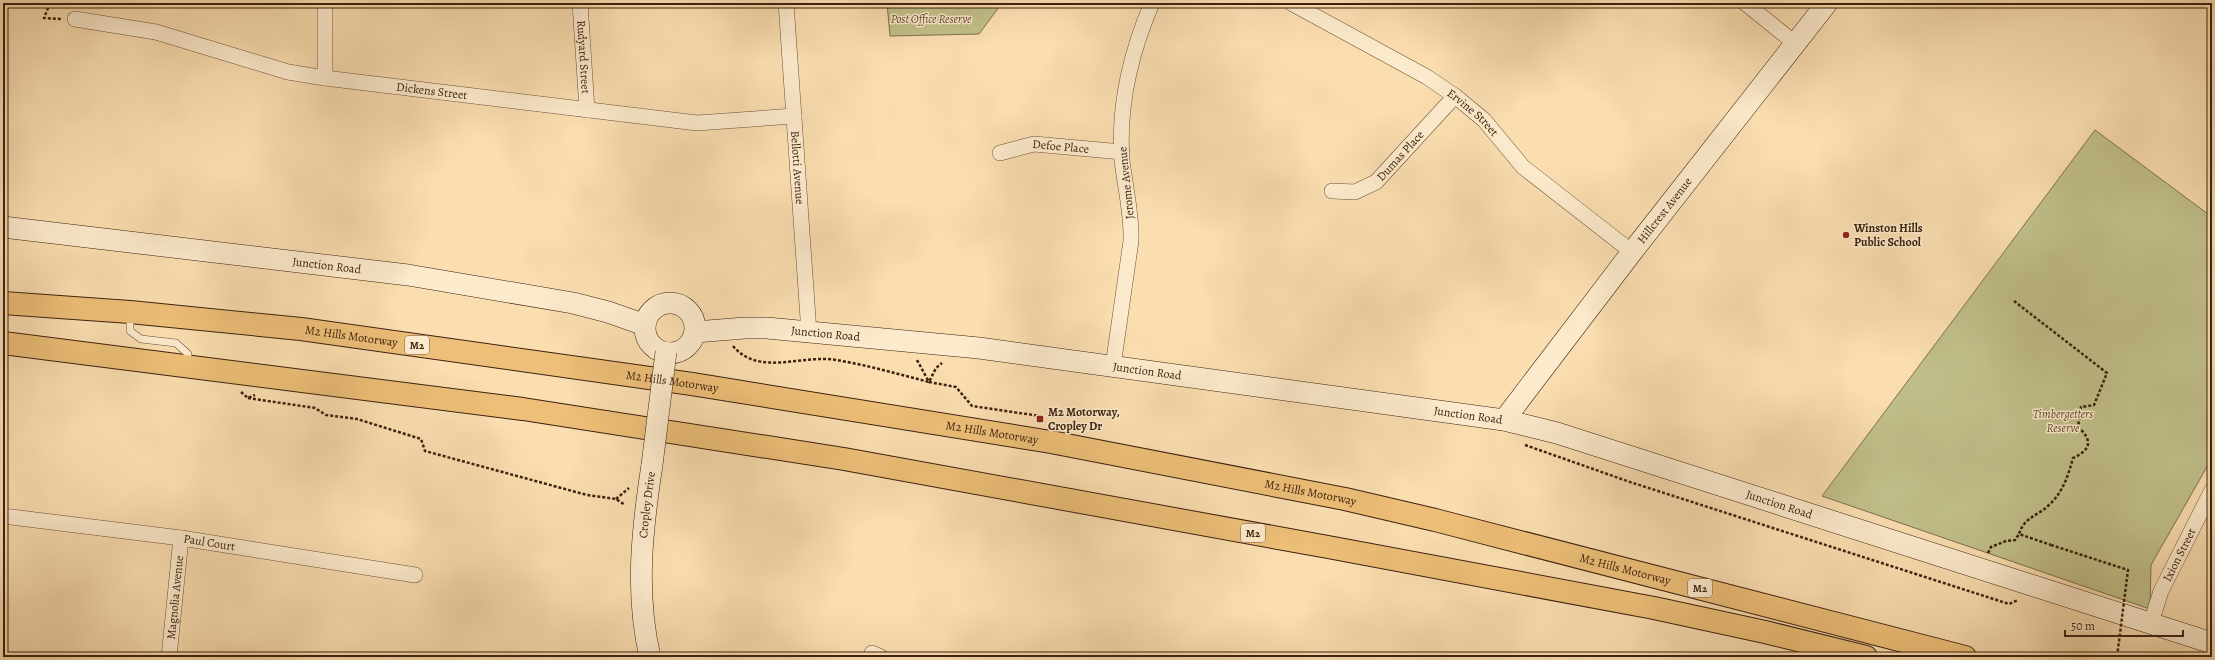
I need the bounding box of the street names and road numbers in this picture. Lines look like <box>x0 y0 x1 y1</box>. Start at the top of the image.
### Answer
street label: Rudyard Street <box>573 20 594 94</box>
street label: Dickens Street <box>395 79 468 103</box>
street label: Ervine Street <box>1444 85 1502 140</box>
street label: Dumas Place <box>1373 127 1427 184</box>
street label: Bellotti Avenue <box>787 130 808 205</box>
street label: Defoe Place <box>1032 136 1090 157</box>
street label: Jerome Avenue <box>1114 146 1138 220</box>
street label: Hillcrest Avenue <box>1634 174 1696 247</box>
street label: Junction Road <box>291 253 363 277</box>
street label: M2 Hills Motorway <box>304 322 399 351</box>
street label: Junction Road <box>790 322 861 345</box>
road number: M2 <box>405 336 429 354</box>
street label: Junction Road <box>1112 358 1183 384</box>
street label: M2 Hills Motorway <box>625 367 720 396</box>
street label: Junction Road <box>1433 402 1504 428</box>
street label: M2 Hills Motorway <box>945 417 1040 448</box>
street label: Cropley Drive <box>635 470 659 539</box>
street label: M2 Hills Motorway <box>1263 476 1359 510</box>
street label: Junction Road <box>1744 486 1815 523</box>
road number: M2 <box>1241 524 1265 542</box>
street label: Ixion Street <box>2159 525 2199 584</box>
street label: Paul Court <box>182 531 236 554</box>
street label: M2 Hills Motorway <box>1578 550 1673 589</box>
street label: Magnolia Avenue <box>163 555 187 640</box>
road number: M2 <box>1688 579 1712 597</box>

